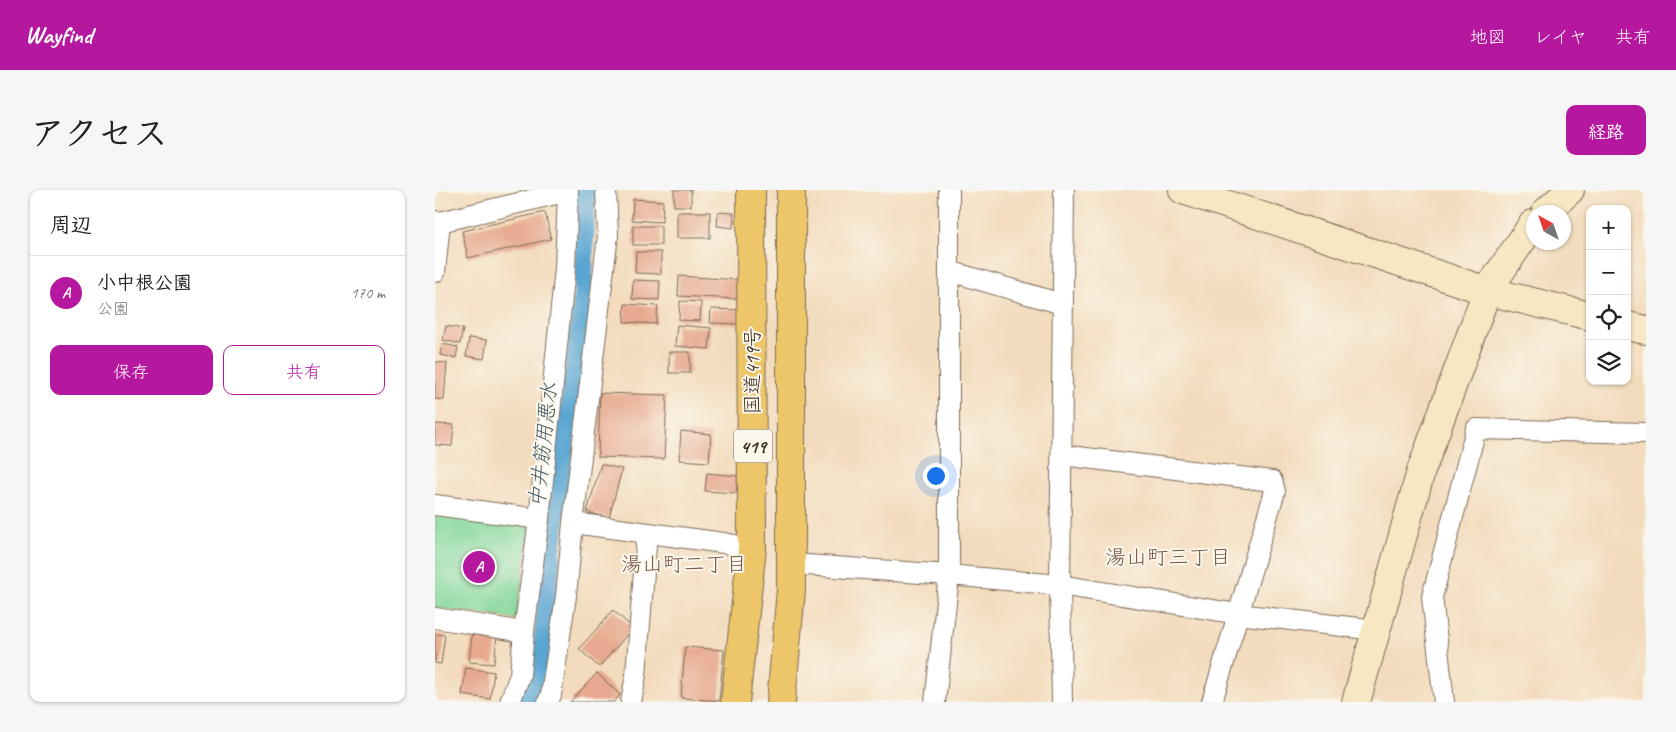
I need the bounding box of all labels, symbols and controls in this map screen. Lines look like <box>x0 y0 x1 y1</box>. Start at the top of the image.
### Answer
text: Wayfind <box>25 20 92 50</box>
text: 地図 <box>1470 26 1506 48</box>
text: レイヤ <box>1534 26 1587 48</box>
text: 共有 <box>1615 26 1651 48</box>
button: 経路 <box>1566 105 1646 155</box>
text: アクセス <box>30 111 168 156</box>
north arrow <box>1526 205 1571 250</box>
map controls <box>1586 205 1631 385</box>
button: + <box>1586 205 1631 250</box>
text: 周辺 <box>50 212 92 238</box>
button: − <box>1586 250 1631 295</box>
text: 小中根公園 <box>97 271 192 295</box>
text: A <box>62 283 70 303</box>
text: 170 m <box>351 283 385 303</box>
button: locate <box>1586 295 1631 340</box>
text: 公園 <box>97 299 129 319</box>
street label: 国道419号 <box>740 328 765 415</box>
button: layers <box>1586 340 1631 385</box>
button: 保存 <box>50 345 213 395</box>
button: 共有 <box>223 345 385 395</box>
water label: 中井筋用悪水 <box>523 381 563 509</box>
road number: 419 <box>734 430 772 462</box>
your location <box>923 463 949 489</box>
district label: 湯山町三丁目 <box>1105 544 1231 570</box>
pin: A <box>463 548 495 586</box>
district label: 湯山町二丁目 <box>621 551 747 577</box>

